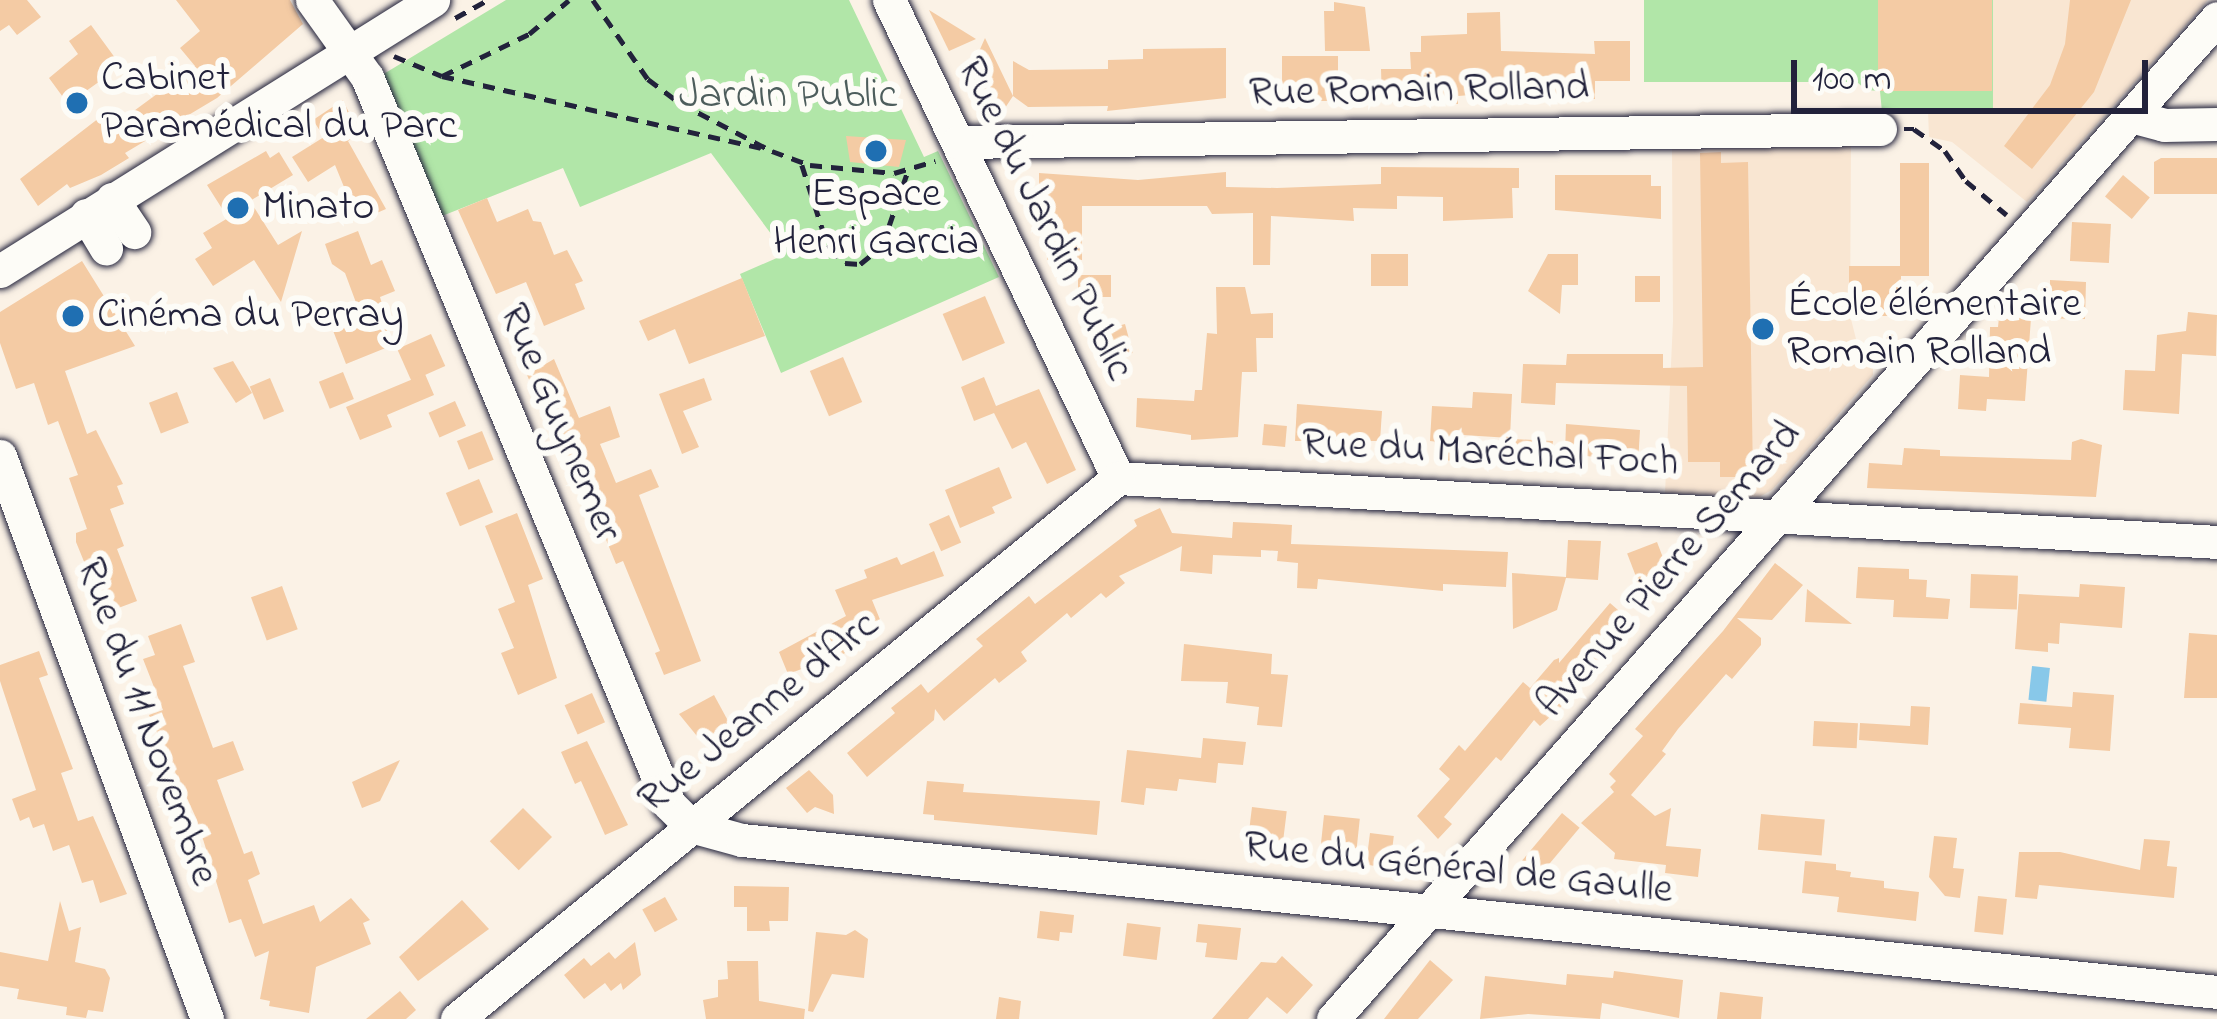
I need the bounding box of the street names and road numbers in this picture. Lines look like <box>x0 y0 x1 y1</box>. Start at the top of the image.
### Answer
street label: Rue du Jardin Public <box>944 49 1144 389</box>
street label: Rue Romain Rolland <box>1248 63 1590 119</box>
street label: Rue Guynemer <box>486 296 632 550</box>
street label: Avenue Pierre Semard <box>1527 411 1813 729</box>
street label: Rue du Maréchal Foch <box>1300 419 1680 489</box>
street label: Rue du 11 Novembre <box>63 551 229 893</box>
street label: Rue Jeanne d'Arc <box>629 601 889 825</box>
street label: Rue du Général de Gaulle <box>1241 821 1675 917</box>

